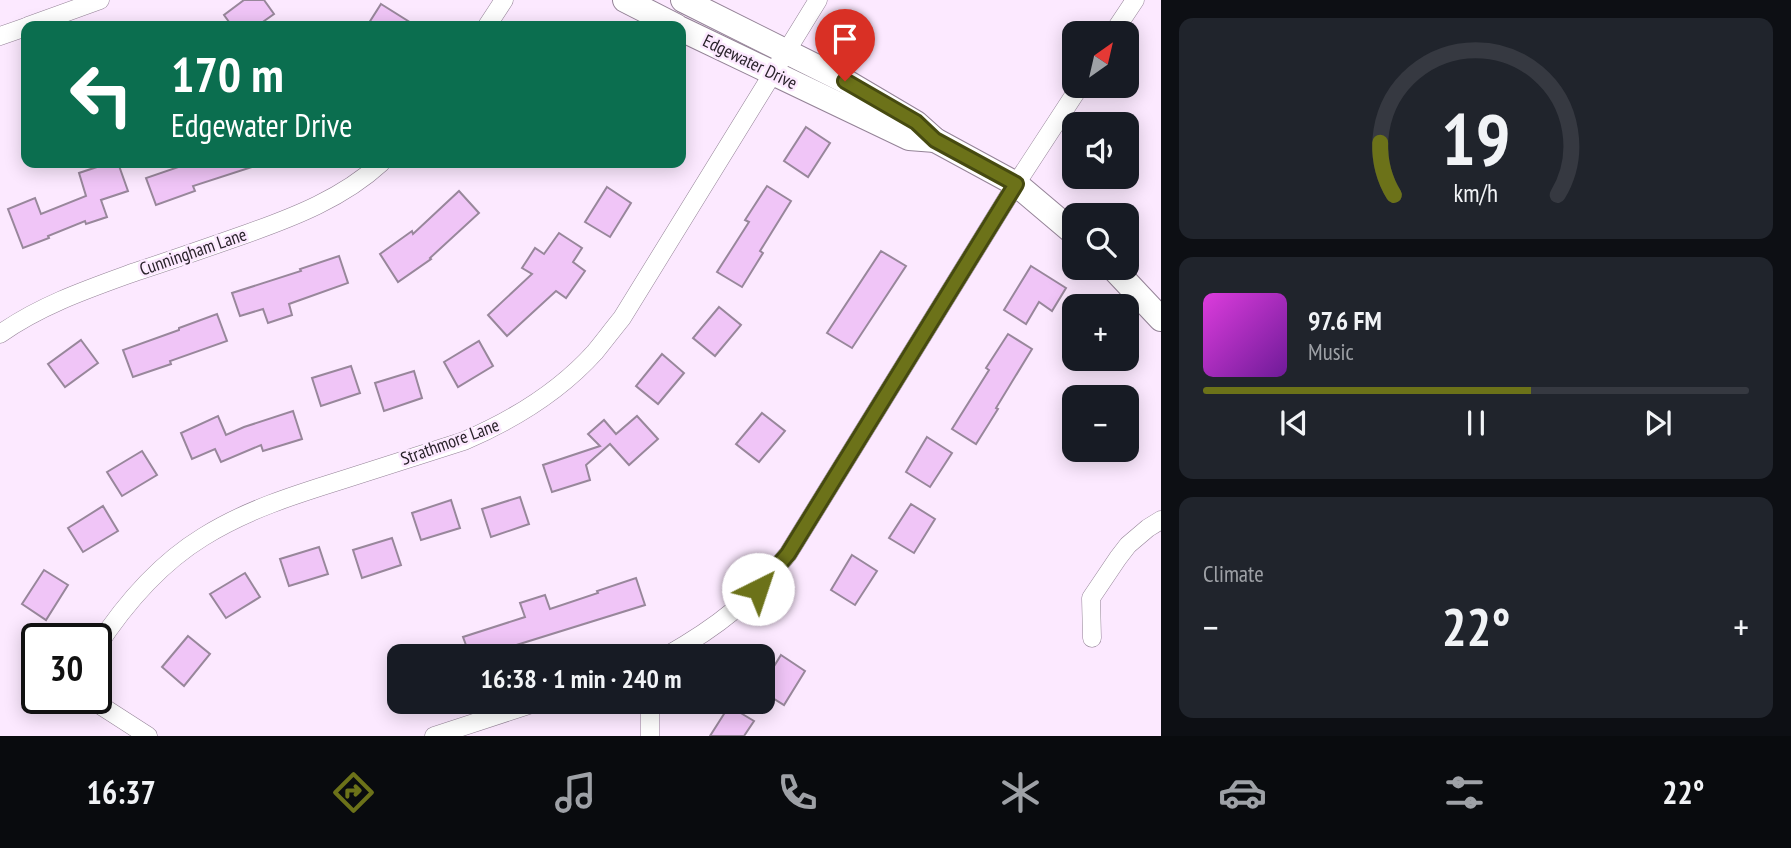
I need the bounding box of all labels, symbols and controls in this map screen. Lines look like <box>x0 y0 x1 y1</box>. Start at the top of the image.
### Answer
pin <box>815 9 875 81</box>
icon: arrive <box>826 20 864 58</box>
north arrow <box>1062 21 1139 98</box>
map controls <box>1062 21 1139 462</box>
street label: Edgewater Drive <box>699 29 801 94</box>
text: 170 m <box>171 42 284 106</box>
icon: left <box>56 49 147 140</box>
text: 19 <box>1441 91 1511 185</box>
text: Edgewater Drive <box>171 104 353 146</box>
button: sound <box>1062 112 1139 189</box>
text: km/h <box>1454 176 1498 208</box>
button: search <box>1062 203 1139 280</box>
street label: Cunningham Lane <box>136 222 249 281</box>
button: + <box>1062 294 1139 371</box>
text: 97.6 FM <box>1308 304 1382 337</box>
text: Music <box>1308 337 1354 366</box>
button: − <box>1062 385 1139 462</box>
icon: previous <box>1275 404 1313 442</box>
icon: pause <box>1457 404 1495 442</box>
icon: next <box>1639 404 1677 442</box>
street label: Strathmore Lane <box>397 413 502 470</box>
position arrow <box>721 552 795 626</box>
text: Climate <box>1203 559 1264 588</box>
text: 22° <box>1442 593 1510 660</box>
text: − <box>1203 602 1219 651</box>
text: + <box>1733 602 1749 651</box>
speed limit sign: 30 <box>21 623 112 714</box>
text: 16:38 · 1 min · 240 m <box>481 662 681 695</box>
icon: directions <box>329 768 378 817</box>
icon: music <box>551 768 600 817</box>
icon: phone <box>773 768 822 817</box>
icon: climate <box>996 768 1045 817</box>
icon: car <box>1218 768 1267 817</box>
icon: filters <box>1440 768 1489 817</box>
text: 16:37 <box>87 771 156 813</box>
text: 22° <box>1662 771 1704 813</box>

